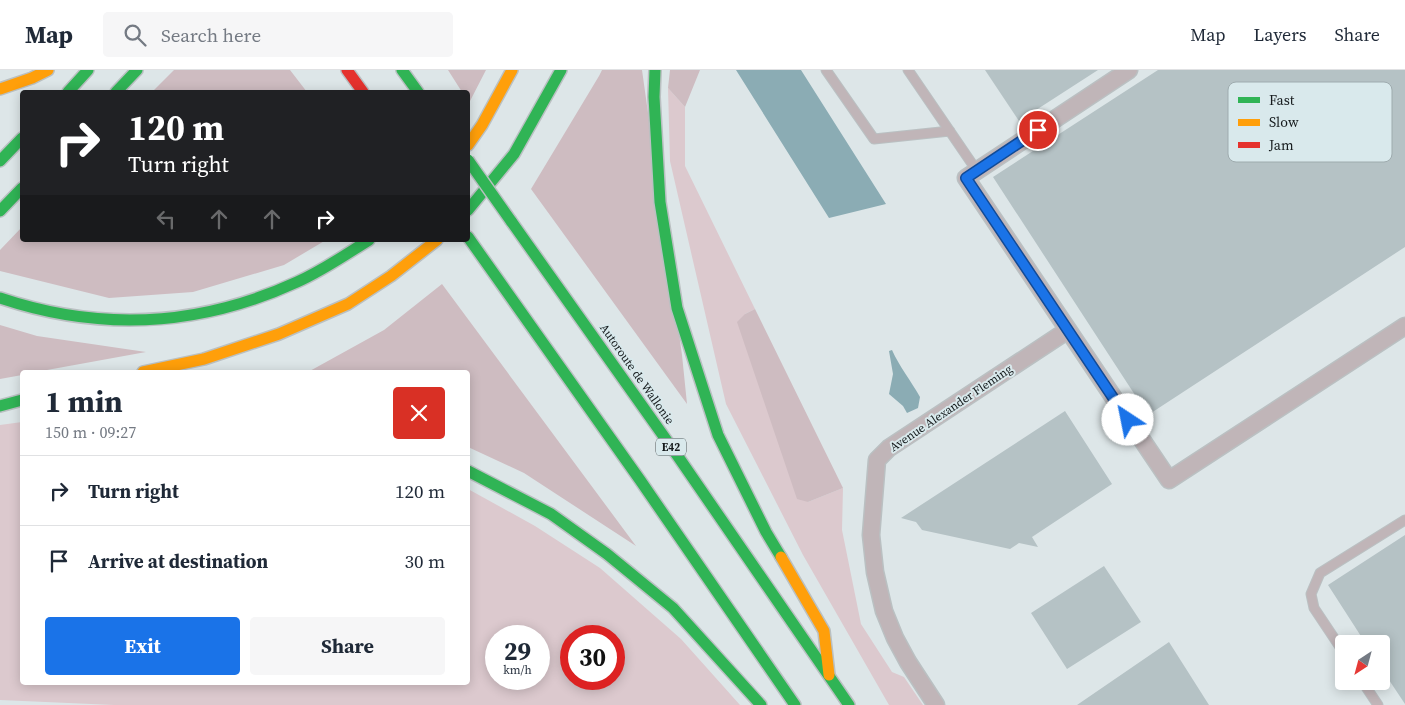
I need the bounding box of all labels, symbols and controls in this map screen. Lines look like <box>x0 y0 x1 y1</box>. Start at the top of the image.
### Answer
search box <box>103 12 453 57</box>
text: Map <box>25 18 73 51</box>
icon: search <box>121 21 149 49</box>
text: Search here <box>161 22 261 48</box>
text: Map <box>1190 22 1225 47</box>
text: Layers <box>1253 22 1306 47</box>
text: Share <box>1334 22 1380 47</box>
legend <box>1228 82 1392 162</box>
text: Fast <box>1269 90 1295 110</box>
text: 120 m <box>128 104 224 152</box>
pin <box>1017 109 1059 151</box>
icon: right <box>45 110 110 175</box>
text: Slow <box>1269 112 1299 132</box>
icon: arrive <box>1024 116 1052 144</box>
text: Jam <box>1268 135 1294 155</box>
text: Turn right <box>128 149 229 179</box>
icon: left <box>152 205 180 233</box>
icon: ahead <box>205 205 233 233</box>
icon: ahead <box>258 205 286 233</box>
icon: right <box>311 205 339 233</box>
street label: Autoroute de Wallonie <box>596 321 678 427</box>
street label: Avenue Alexander Fleming <box>887 361 1015 455</box>
text: 1 min <box>45 381 123 422</box>
button: close <box>393 387 445 439</box>
position arrow <box>1101 393 1153 445</box>
text: 150 m · 09:27 <box>45 421 136 443</box>
road number: E42 <box>656 438 686 456</box>
icon: right <box>45 477 73 505</box>
text: Turn right <box>88 478 179 504</box>
text: 120 m <box>395 478 445 504</box>
icon: arrive <box>45 547 73 575</box>
text: Arrive at destination <box>88 548 268 574</box>
text: 30 m <box>404 548 445 574</box>
button: Exit <box>45 617 240 675</box>
button: Share <box>250 617 445 675</box>
speed limit sign: 30 <box>560 625 625 690</box>
text: 29 <box>504 634 531 668</box>
north arrow <box>1335 635 1390 690</box>
map controls <box>1335 635 1390 690</box>
text: km/h <box>503 662 532 678</box>

